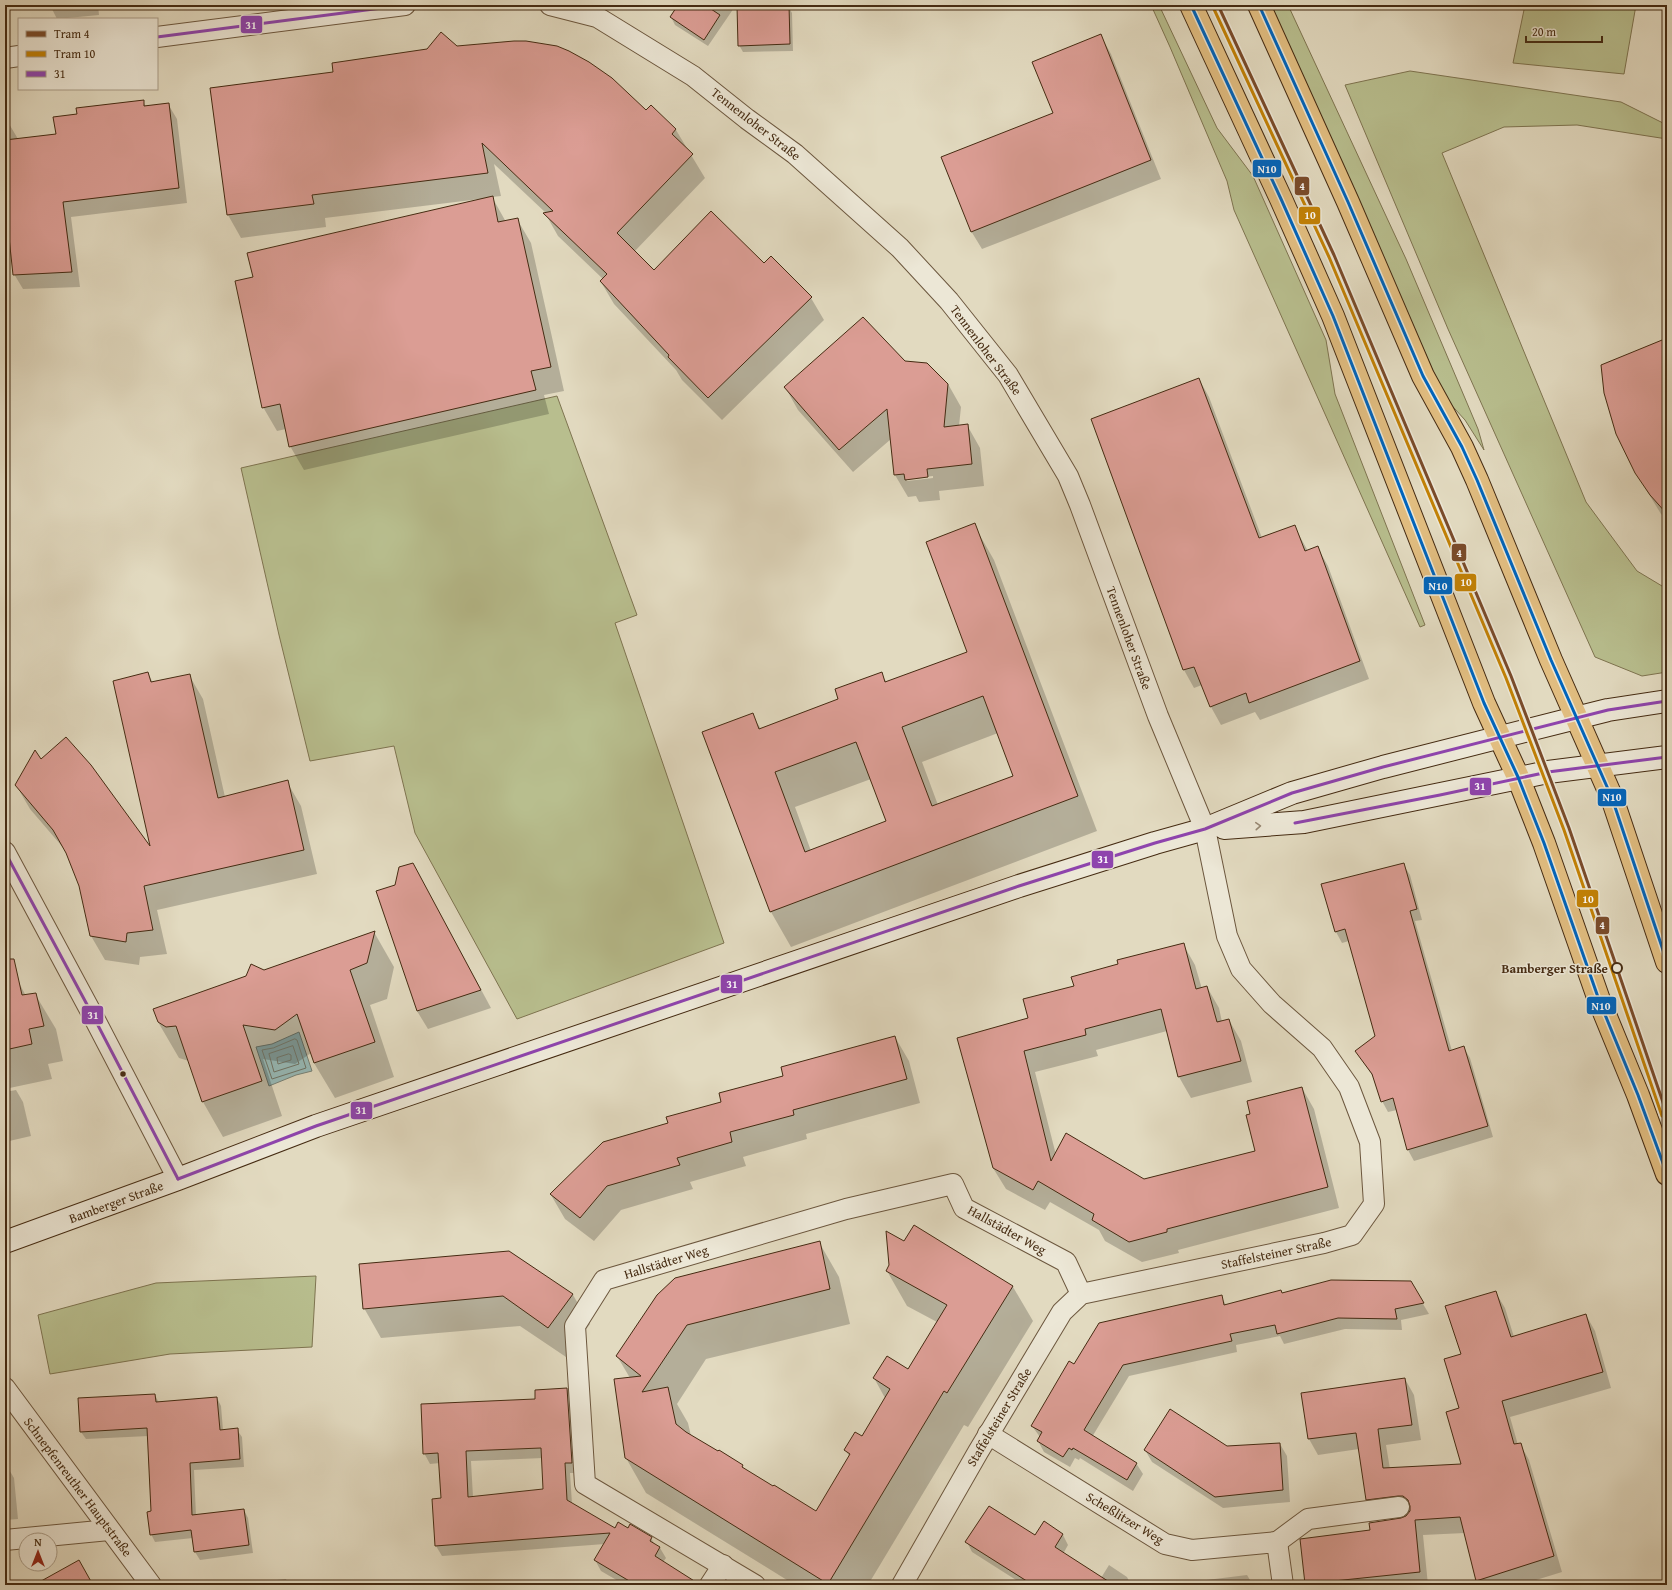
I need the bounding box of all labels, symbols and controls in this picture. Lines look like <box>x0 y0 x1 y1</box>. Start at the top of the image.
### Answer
line badge: 31 <box>240 15 263 34</box>
text: 31 <box>245 17 257 33</box>
legend <box>18 18 158 90</box>
scale bar <box>1526 18 1602 44</box>
text: 20 m <box>1532 23 1556 40</box>
text: Tram 4 <box>54 25 90 42</box>
text: Tram 10 <box>54 45 95 62</box>
text: 31 <box>54 65 66 82</box>
street label: Tennenloher Straße <box>707 83 805 165</box>
line badge: N10 <box>1252 159 1282 178</box>
text: N10 <box>1258 161 1277 177</box>
line badge: 4 <box>1294 176 1310 196</box>
text: 4 <box>1299 178 1305 194</box>
line badge: 10 <box>1298 206 1321 225</box>
text: 10 <box>1304 207 1316 223</box>
street label: Tennenloher Straße <box>946 301 1026 399</box>
line badge: 4 <box>1451 543 1467 562</box>
text: 4 <box>1456 545 1462 561</box>
line badge: 10 <box>1454 573 1477 592</box>
text: 10 <box>1460 574 1472 590</box>
line badge: N10 <box>1423 576 1453 595</box>
text: N10 <box>1429 578 1448 594</box>
street label: Tennenloher Straße <box>1101 584 1157 692</box>
line badge: 31 <box>1469 777 1492 796</box>
text: 31 <box>1474 778 1486 794</box>
line badge: N10 <box>1597 788 1627 807</box>
text: N10 <box>1603 789 1622 805</box>
one-way arrow <box>1255 821 1261 830</box>
line badge: 31 <box>1091 850 1114 869</box>
text: 31 <box>1097 851 1109 867</box>
line badge: 10 <box>1576 889 1599 908</box>
text: 10 <box>1582 891 1594 907</box>
line badge: 4 <box>1595 916 1610 935</box>
text: 4 <box>1599 917 1605 933</box>
place label: Bamberger Straße <box>1502 959 1608 978</box>
marker: Bamberger Straße <box>1611 962 1623 974</box>
line badge: 31 <box>720 974 743 994</box>
text: 31 <box>726 976 738 992</box>
line badge: N10 <box>1586 996 1617 1015</box>
text: N10 <box>1592 998 1611 1014</box>
line badge: 31 <box>81 1005 104 1025</box>
text: 31 <box>87 1007 99 1023</box>
unlabelled marker <box>118 1069 128 1079</box>
line badge: 31 <box>350 1101 373 1120</box>
text: 31 <box>355 1102 367 1118</box>
street label: Bamberger Straße <box>66 1176 166 1228</box>
street label: Hallstädter Weg <box>964 1201 1050 1260</box>
street label: Staffelsteiner Straße <box>1219 1232 1333 1274</box>
street label: Hallstädter Weg <box>622 1240 711 1284</box>
street label: Staffelsteiner Straße <box>962 1364 1036 1470</box>
street label: Schnepfenreuther Hauptstraße <box>19 1413 137 1561</box>
street label: Scheßlitzer Weg <box>1082 1487 1168 1549</box>
north arrow <box>18 1532 58 1572</box>
text: N <box>34 1534 42 1550</box>

